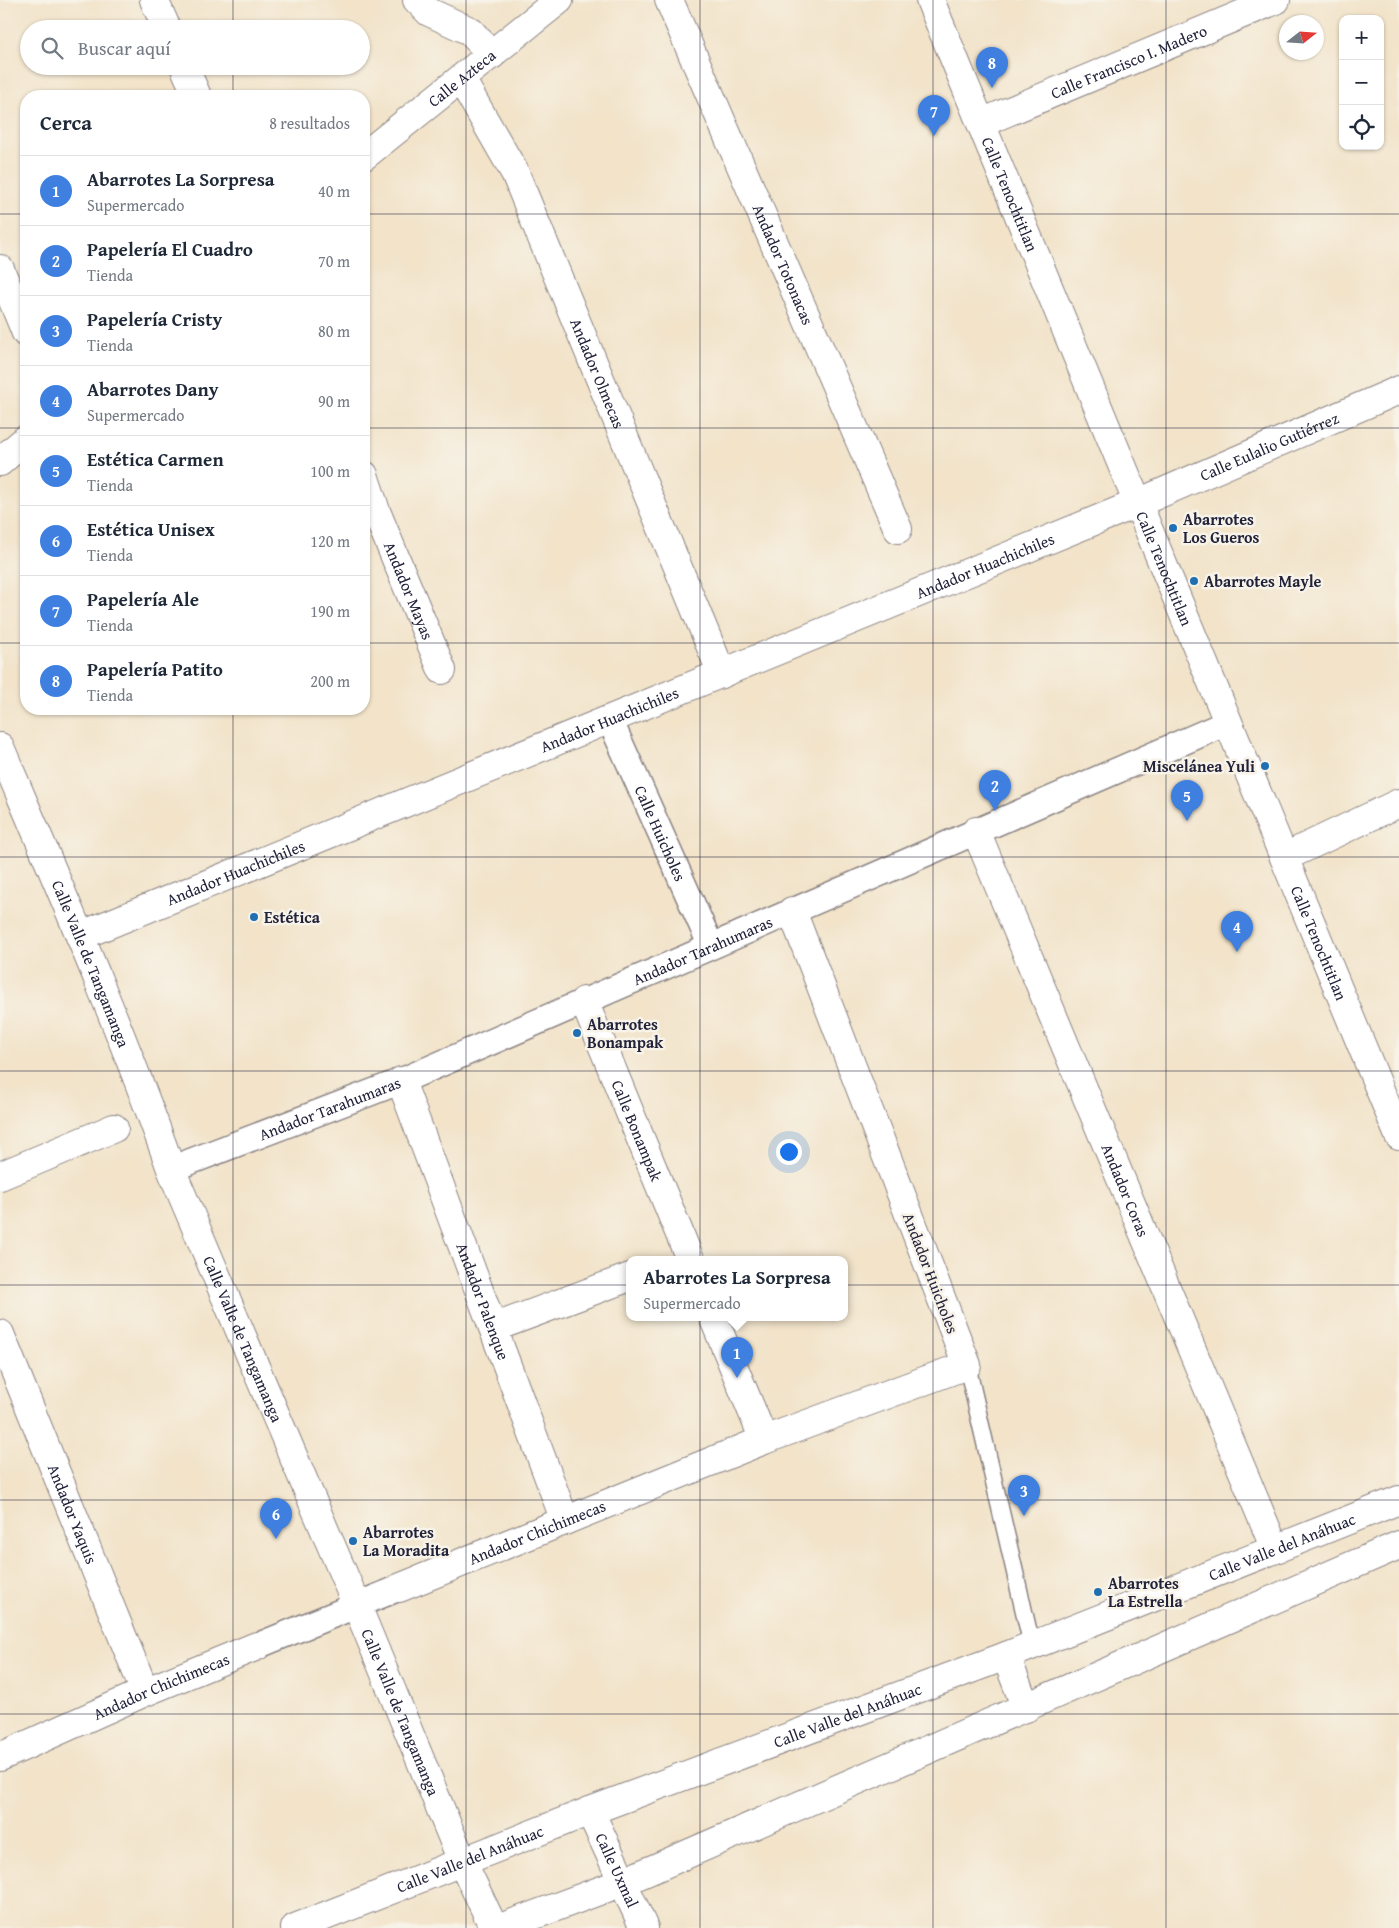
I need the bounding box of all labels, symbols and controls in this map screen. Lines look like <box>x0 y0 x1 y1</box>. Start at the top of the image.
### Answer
north arrow <box>1279 15 1324 60</box>
map controls <box>1339 15 1384 150</box>
button: + <box>1339 15 1384 60</box>
street label: Calle Francisco I. Madero <box>1047 18 1211 105</box>
search box <box>20 20 370 75</box>
icon: search <box>38 34 66 62</box>
text: Buscar aquí <box>78 34 171 62</box>
street label: Calle Azteca <box>423 43 501 113</box>
pin: 8 <box>976 47 1008 88</box>
button: − <box>1339 60 1384 105</box>
pin: 7 <box>918 95 950 136</box>
button: locate <box>1339 105 1384 150</box>
text: Cerca <box>40 107 92 138</box>
text: 8 resultados <box>269 111 350 135</box>
street label: Calle Tenochtitlan <box>976 133 1045 255</box>
text: Abarrotes La Sorpresa <box>87 165 275 193</box>
text: 1 <box>52 179 60 203</box>
text: 40 m <box>318 179 350 203</box>
text: Supermercado <box>87 193 185 217</box>
street label: Andador Totonacas <box>747 200 820 329</box>
text: Papelería El Cuadro <box>87 235 253 263</box>
text: 2 <box>52 249 60 273</box>
text: 70 m <box>318 249 350 273</box>
text: Tienda <box>87 263 133 287</box>
text: Papelería Cristy <box>87 305 222 333</box>
street label: Andador Olmecas <box>564 314 631 432</box>
text: 3 <box>52 319 60 343</box>
text: 80 m <box>318 319 350 343</box>
text: Tienda <box>87 333 133 357</box>
text: Abarrotes Dany <box>87 375 219 403</box>
text: 4 <box>52 389 60 413</box>
text: 90 m <box>318 389 350 413</box>
text: Supermercado <box>87 403 185 427</box>
street label: Calle Eulalio Gutiérrez <box>1196 406 1342 487</box>
text: Estética Carmen <box>87 445 224 473</box>
text: 5 <box>52 459 60 483</box>
text: 100 m <box>310 459 350 483</box>
text: Tienda <box>87 473 133 497</box>
street label: Calle Tenochtitlan <box>1130 507 1199 629</box>
place label: Abarrotes Los Gueros <box>1183 507 1260 549</box>
text: Estética Unisex <box>87 515 215 543</box>
marker: Abarrotes Los Gueros <box>1167 522 1179 534</box>
street label: Andador Huachichiles <box>912 527 1058 605</box>
text: 6 <box>52 529 60 553</box>
text: 120 m <box>310 529 350 553</box>
street label: Andador Mayas <box>378 538 440 643</box>
text: Tienda <box>87 543 133 567</box>
place label: Abarrotes Mayle <box>1204 569 1322 593</box>
marker: Abarrotes Mayle <box>1188 575 1200 587</box>
text: Papelería Ale <box>87 585 199 613</box>
text: 7 <box>52 599 60 623</box>
text: 190 m <box>310 599 350 623</box>
text: Tienda <box>87 613 133 637</box>
text: Papelería Patito <box>87 655 223 683</box>
text: 8 <box>52 669 60 693</box>
text: 200 m <box>310 669 350 693</box>
street label: Andador Huachichiles <box>537 680 682 758</box>
text: Tienda <box>87 683 133 707</box>
place label: Miscelánea Yuli <box>1143 754 1255 778</box>
marker: Miscelánea Yuli <box>1259 760 1271 772</box>
pin: 2 <box>979 770 1011 811</box>
pin: 5 <box>1171 780 1203 821</box>
street label: Calle Huicholes <box>629 782 692 885</box>
street label: Andador Huachichiles <box>163 833 308 911</box>
street label: Calle Valle de Tangamanga <box>46 876 136 1051</box>
street label: Calle Tenochtitlan <box>1285 882 1354 1004</box>
place label: Estética <box>264 905 321 929</box>
street label: Andador Tarahumaras <box>629 909 776 991</box>
marker: Estética <box>248 911 260 923</box>
pin: 4 <box>1221 911 1253 952</box>
place label: Abarrotes Bonampak <box>587 1012 664 1054</box>
marker: Abarrotes Bonampak <box>571 1027 583 1039</box>
street label: Andador Tarahumaras <box>255 1070 404 1146</box>
street label: Calle Bonampak <box>606 1076 669 1186</box>
your location <box>776 1139 802 1165</box>
street label: Andador Coras <box>1095 1140 1156 1240</box>
street label: Andador Huicholes <box>897 1209 965 1337</box>
street label: Andador Palenque <box>450 1239 516 1363</box>
street label: Calle Valle de Tangamanga <box>197 1252 289 1426</box>
popup <box>626 1256 848 1321</box>
text: Abarrotes La Sorpresa <box>643 1263 831 1291</box>
text: Supermercado <box>643 1291 741 1315</box>
pin: 1 <box>721 1337 753 1378</box>
street label: Andador Yaquis <box>42 1460 104 1567</box>
pin: 3 <box>1008 1475 1040 1516</box>
street label: Andador Chichimecas <box>465 1494 609 1571</box>
pin: 6 <box>260 1498 292 1539</box>
street label: Calle Valle del Anáhuac <box>1205 1507 1359 1586</box>
place label: Abarrotes La Moradita <box>363 1520 450 1562</box>
marker: Abarrotes La Moradita <box>347 1535 359 1547</box>
place label: Abarrotes La Estrella <box>1108 1571 1183 1613</box>
marker: Abarrotes La Estrella <box>1092 1586 1104 1598</box>
street label: Calle Valle de Tangamanga <box>356 1625 446 1800</box>
street label: Andador Chichimecas <box>89 1647 233 1726</box>
street label: Calle Valle del Anáhuac <box>770 1677 925 1754</box>
street label: Calle Valle del Anáhuac <box>393 1819 547 1899</box>
street label: Calle Uxmal <box>590 1829 645 1912</box>

